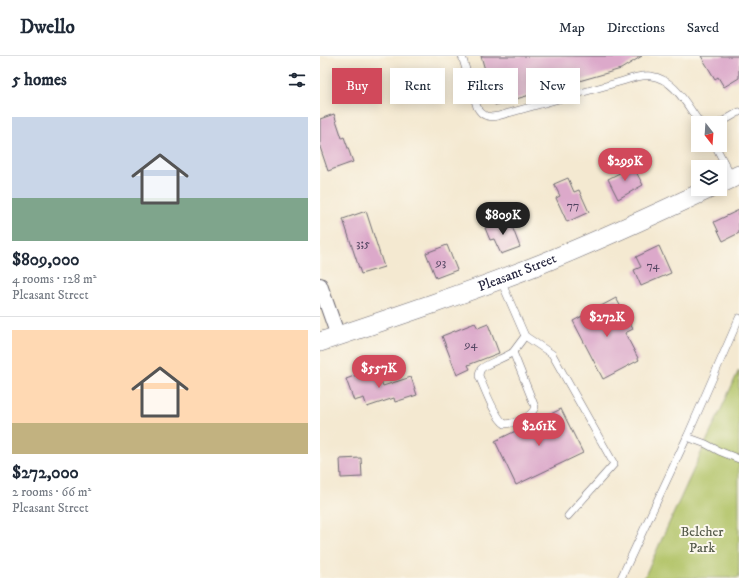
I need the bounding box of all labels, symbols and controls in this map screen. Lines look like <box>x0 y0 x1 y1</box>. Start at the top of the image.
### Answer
text: Dwello <box>20 16 75 39</box>
text: Map <box>559 19 585 37</box>
text: Directions <box>607 19 665 37</box>
text: Saved <box>687 19 719 37</box>
chip: Buy <box>332 68 382 104</box>
chip: Rent <box>390 68 445 104</box>
chip: Filters <box>453 68 518 104</box>
chip: New <box>526 68 580 104</box>
text: 5 homes <box>12 69 67 91</box>
icon: filters <box>286 69 308 91</box>
north arrow <box>691 116 727 152</box>
map controls <box>691 116 727 196</box>
icon: home <box>124 143 196 215</box>
pin: $299K <box>597 148 653 182</box>
text: $299K <box>607 153 643 169</box>
button: layers <box>691 160 727 196</box>
house number: 77 <box>567 198 579 213</box>
pin: $809K <box>475 202 531 236</box>
text: $809K <box>485 207 521 223</box>
house number: 3;5 <box>356 236 370 251</box>
text: $809,000 <box>12 249 79 271</box>
street label: Pleasant Street <box>476 249 560 296</box>
house number: 93 <box>435 255 446 270</box>
house number: 74 <box>646 258 661 273</box>
text: 4 rooms · 128 m² <box>12 271 97 287</box>
text: Pleasant Street <box>12 287 89 303</box>
pin: $272K <box>579 304 635 338</box>
text: $272K <box>589 309 625 325</box>
house number: 94 <box>464 337 479 352</box>
pin: $557K <box>351 355 407 389</box>
icon: home <box>124 356 196 428</box>
text: $557K <box>361 360 397 376</box>
pin: $261K <box>511 413 567 447</box>
text: $261K <box>522 418 556 434</box>
text: $272,000 <box>12 462 79 484</box>
text: 2 rooms · 66 m² <box>12 484 91 500</box>
text: Pleasant Street <box>12 500 89 516</box>
park label: Belcher Park <box>680 523 724 557</box>

